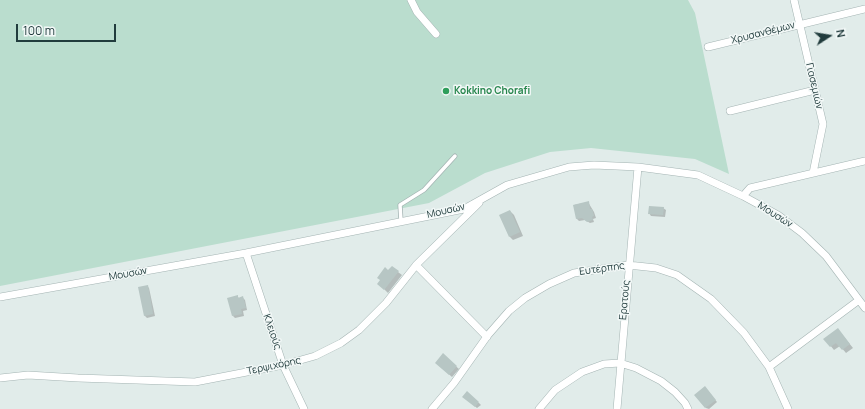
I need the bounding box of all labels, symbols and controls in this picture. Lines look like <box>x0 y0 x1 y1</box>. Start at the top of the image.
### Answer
scale bar <box>18 16 118 42</box>
north arrow <box>809 16 849 56</box>
street label: Χρυσανθέμων <box>730 19 796 47</box>
text: 100 m <box>23 22 55 39</box>
text: N <box>833 28 849 39</box>
street label: Γιασεμιών <box>803 62 825 110</box>
place label: Kokkino Chorafi <box>454 85 530 97</box>
marker: Kokkino Chorafi <box>441 86 451 96</box>
street label: Μουσών <box>755 200 795 230</box>
street label: Μουσών <box>426 201 466 221</box>
street label: Ευτέρπης <box>579 260 625 278</box>
street label: Μουσών <box>108 265 148 283</box>
street label: Ερατούς <box>617 280 633 320</box>
street label: Κλειούς <box>260 313 284 351</box>
street label: Τερψιχόρης <box>246 354 302 378</box>

